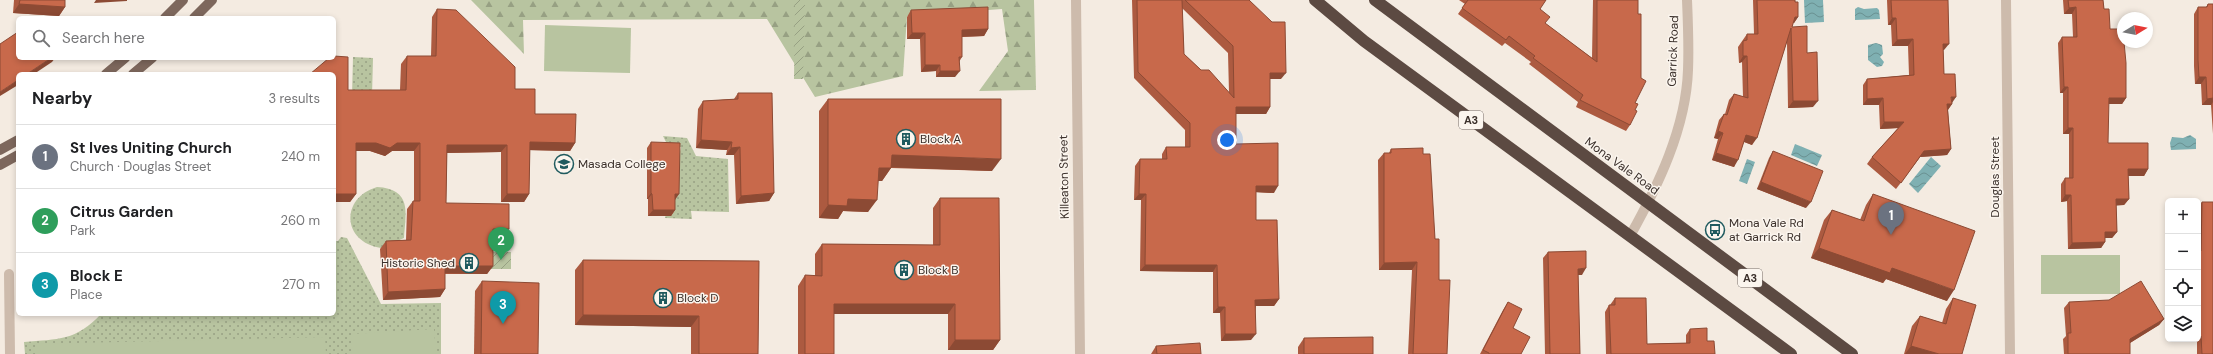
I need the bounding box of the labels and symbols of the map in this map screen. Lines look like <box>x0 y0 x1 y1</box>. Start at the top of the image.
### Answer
north arrow <box>2117 12 2153 48</box>
street label: Garrick Road <box>1664 15 1682 87</box>
road number: A3 <box>1459 111 1483 129</box>
building icon: Block A <box>895 128 917 150</box>
your location <box>1217 130 1237 150</box>
place label: Block A <box>920 131 961 147</box>
street label: Mona Vale Road <box>1582 134 1662 198</box>
street label: Killeaton Street <box>1055 135 1073 219</box>
street label: Douglas Street <box>1987 136 2003 218</box>
school or university icon: Masada College <box>553 153 575 175</box>
place label: Masada College <box>578 156 666 172</box>
pin: 1 <box>1878 202 1904 235</box>
place label: Mona Vale Rd at Garrick Rd <box>1729 215 1804 245</box>
bus stop icon: Mona Vale Rd at Garrick Rd <box>1704 219 1726 241</box>
pin: 2 <box>488 227 514 260</box>
building icon: Historic Shed <box>458 252 480 274</box>
place label: Historic Shed <box>381 255 455 271</box>
building icon: Block B <box>893 259 915 281</box>
place label: Block B <box>918 262 958 278</box>
road number: A3 <box>1738 269 1762 287</box>
building icon: Block D <box>652 287 674 309</box>
place label: Block D <box>677 290 718 306</box>
pin: 3 <box>490 291 516 324</box>

